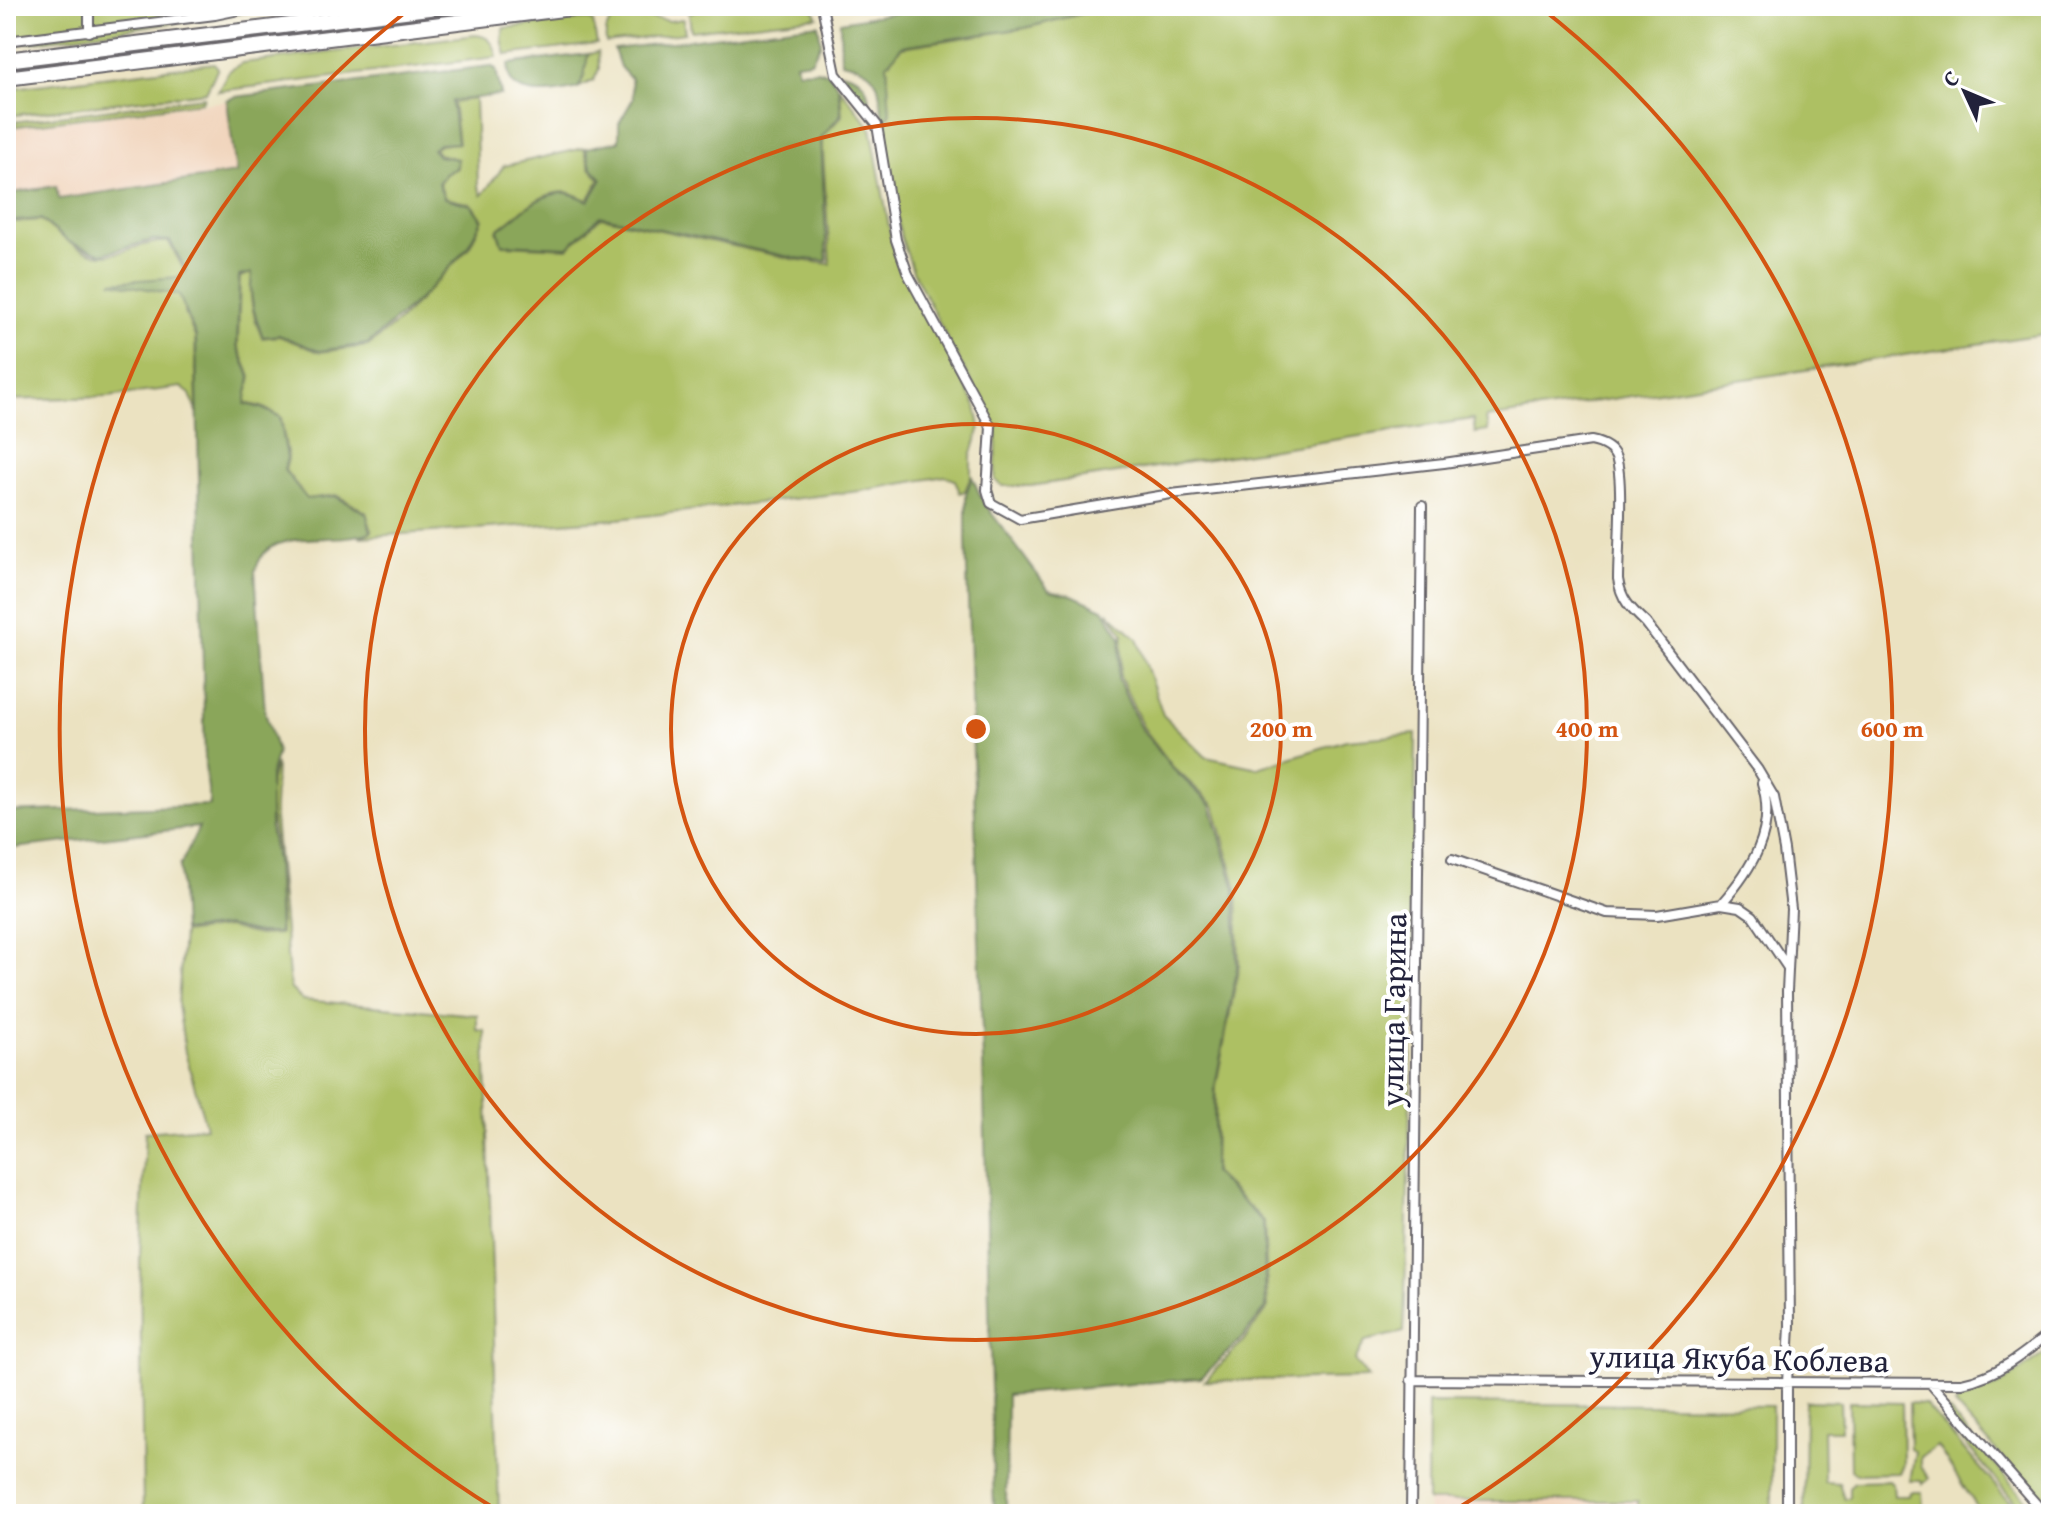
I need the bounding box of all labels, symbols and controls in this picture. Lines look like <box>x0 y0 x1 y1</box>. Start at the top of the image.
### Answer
north arrow <box>1925 52 2005 132</box>
text: С <box>1935 63 1966 94</box>
text: 200 m <box>1249 711 1313 746</box>
text: 400 m <box>1555 711 1619 746</box>
text: 600 m <box>1860 711 1924 746</box>
centre of rings <box>962 715 990 743</box>
street label: улица Гарина <box>1368 912 1418 1109</box>
street label: улица Якуба Коблева <box>1588 1332 1890 1384</box>

